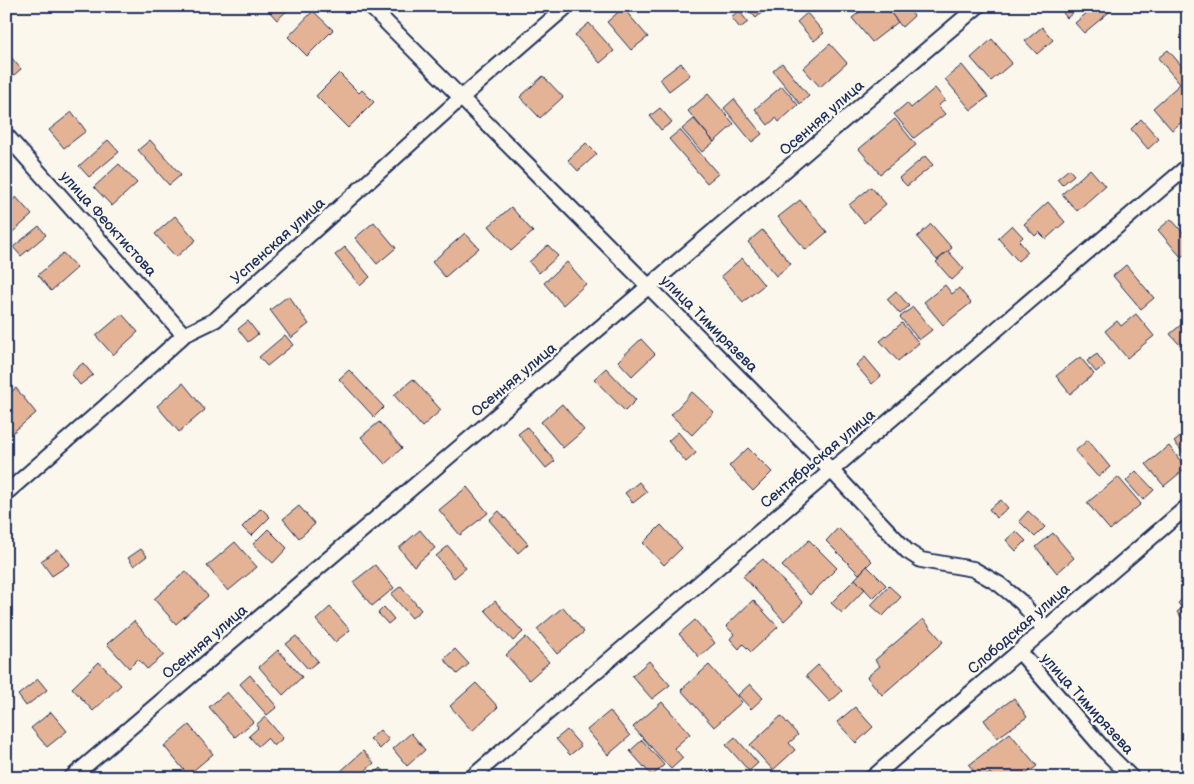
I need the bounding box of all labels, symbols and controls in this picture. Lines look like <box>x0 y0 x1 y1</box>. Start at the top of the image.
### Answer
street label: Осенняя улица <box>776 76 868 160</box>
street label: улица Феоктистова <box>56 167 160 281</box>
street label: Успенская улица <box>227 194 329 288</box>
street label: улица Тимирязева <box>656 271 762 377</box>
street label: Осенняя улица <box>467 339 561 421</box>
street label: Сентябрьская улица <box>757 405 879 513</box>
street label: Слободская улица <box>964 579 1074 679</box>
street label: Осенняя улица <box>158 601 252 683</box>
street label: улица Тимирязева <box>1036 649 1138 759</box>

